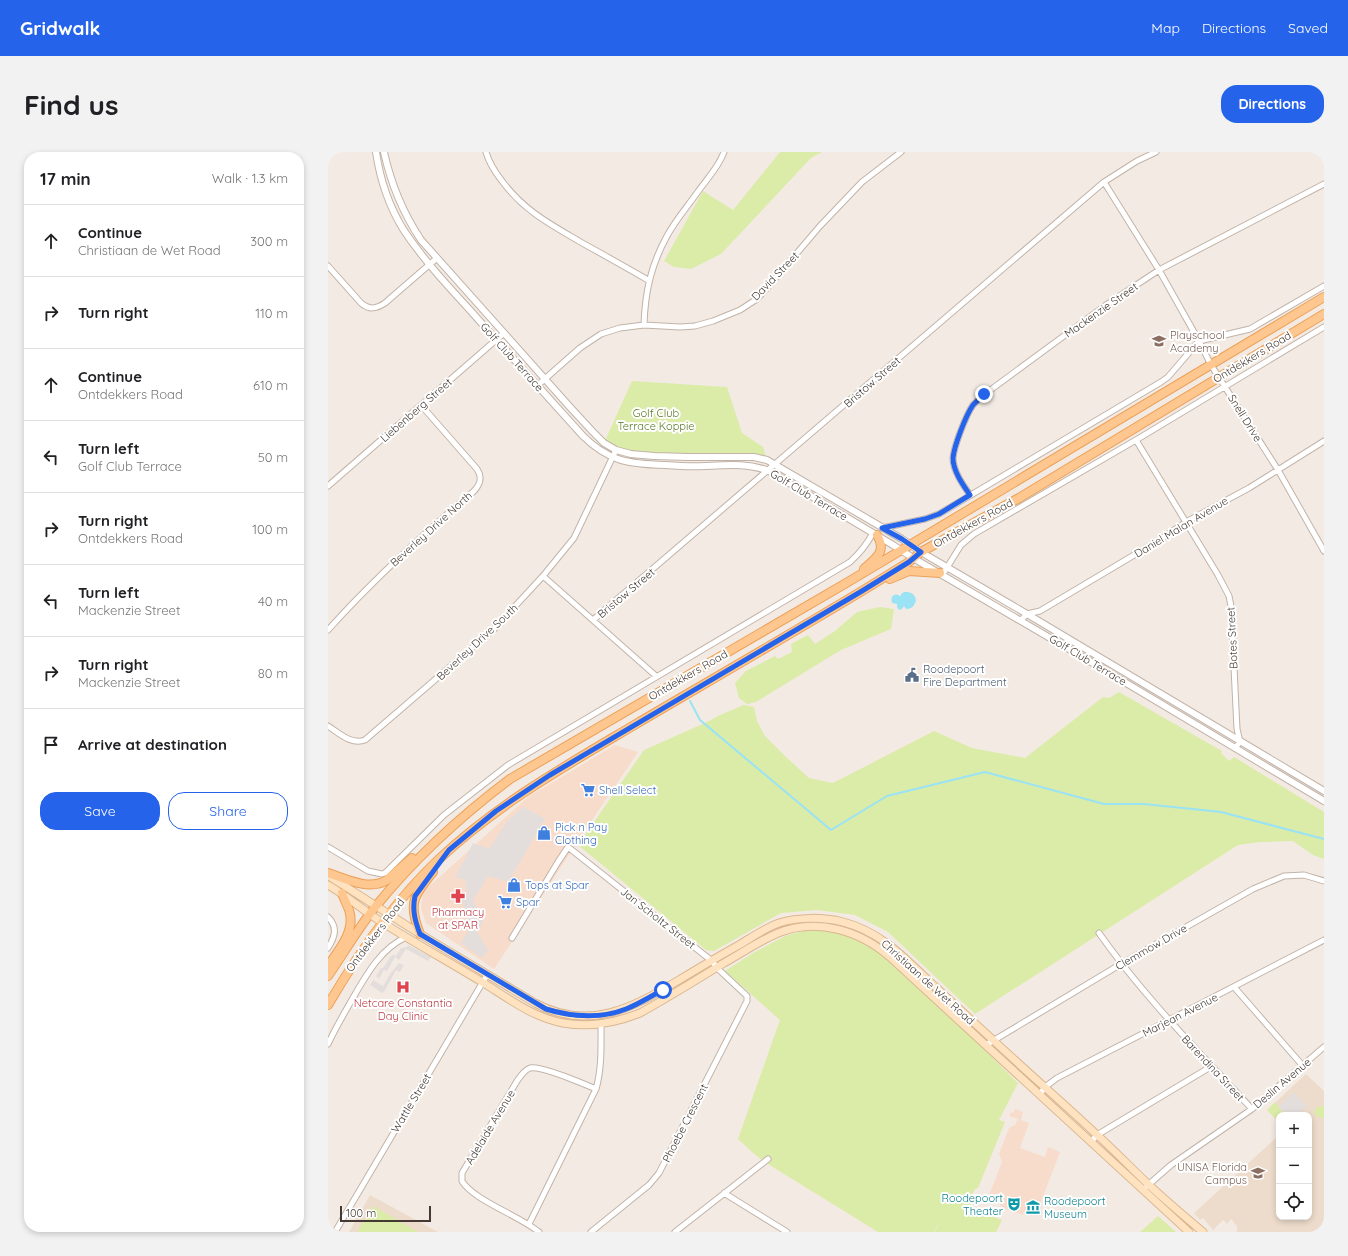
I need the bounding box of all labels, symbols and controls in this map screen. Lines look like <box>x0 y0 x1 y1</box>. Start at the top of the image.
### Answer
text: Gridwalk <box>20 16 100 40</box>
text: Map <box>1151 19 1180 37</box>
text: Directions <box>1202 19 1266 37</box>
text: Saved <box>1288 19 1328 37</box>
button: Directions <box>1221 85 1324 123</box>
text: Find us <box>24 87 118 122</box>
text: 17 min <box>40 168 91 189</box>
text: Walk · 1.3 km <box>212 170 288 186</box>
text: Continue <box>78 223 142 242</box>
icon: ahead <box>40 230 62 252</box>
text: 300 m <box>250 233 288 249</box>
text: Christiaan de Wet Road <box>78 242 221 258</box>
street label: David Street <box>748 249 802 303</box>
street label: Mackenzie Street <box>1062 279 1141 341</box>
icon: right <box>40 302 62 324</box>
text: Turn right <box>78 303 149 322</box>
text: 110 m <box>255 305 288 321</box>
street label: Golf Club Terrace <box>477 320 547 394</box>
place label: Playschool Academy <box>1170 328 1225 355</box>
street label: Ontdekkers Road <box>1210 328 1294 386</box>
school or university icon: Playschool Academy <box>1151 333 1167 349</box>
street label: Bristow Street <box>841 353 903 410</box>
text: Continue <box>78 367 142 386</box>
icon: ahead <box>40 374 62 396</box>
street label: Liebenberg Street <box>377 375 455 445</box>
text: 610 m <box>253 377 288 393</box>
route end <box>975 385 993 403</box>
text: Ontdekkers Road <box>78 386 183 402</box>
street label: Snell Drive <box>1225 392 1265 444</box>
park label: Golf Club Terrace Koppie <box>617 406 695 433</box>
text: Turn left <box>78 439 140 458</box>
icon: left <box>40 446 62 468</box>
text: 50 m <box>258 449 288 465</box>
text: Golf Club Terrace <box>78 458 182 474</box>
street label: Golf Club Terrace <box>768 466 850 524</box>
street label: Beverley Drive North <box>387 488 475 570</box>
street label: Daniel Malan Avenue <box>1132 493 1230 561</box>
street label: Ontdekkers Road <box>931 495 1015 551</box>
text: Turn right <box>78 511 149 530</box>
icon: right <box>40 518 62 540</box>
text: 100 m <box>252 521 288 537</box>
text: Ontdekkers Road <box>78 530 183 546</box>
street label: Bristow Street <box>594 565 658 621</box>
text: Turn left <box>78 583 140 602</box>
icon: left <box>40 590 62 612</box>
text: 40 m <box>258 593 288 609</box>
street label: Beverley Drive South <box>433 601 521 683</box>
text: Mackenzie Street <box>78 602 180 618</box>
street label: Botes Street <box>1223 606 1241 669</box>
street label: Golf Club Terrace <box>1047 631 1129 689</box>
street label: Ontdekkers Road <box>646 647 730 703</box>
text: Turn right <box>78 655 149 674</box>
icon: right <box>40 662 62 684</box>
place label: Roodepoort Fire Department <box>923 662 1007 689</box>
text: 80 m <box>258 665 288 681</box>
public building icon: Roodepoort Fire Department <box>904 667 920 683</box>
text: Mackenzie Street <box>78 674 180 690</box>
icon: arrive <box>40 734 62 756</box>
text: Arrive at destination <box>78 735 227 754</box>
supermarket icon: Shell Select <box>580 782 596 798</box>
place label: Shell Select <box>599 783 656 797</box>
button: Save <box>40 792 160 830</box>
button: Share <box>168 792 288 830</box>
place label: Pick n Pay Clothing <box>555 820 607 847</box>
shop icon: Pick n Pay Clothing <box>536 825 552 841</box>
shop icon: Tops at Spar <box>506 877 522 893</box>
place label: Tops at Spar <box>525 878 590 892</box>
street label: Jan Scholtz Street <box>618 884 699 952</box>
pharmacy icon: Pharmacy at SPAR <box>450 888 466 904</box>
supermarket icon: Spar <box>497 894 513 910</box>
street label: Ontdekkers Road <box>343 895 407 975</box>
place label: Spar <box>516 895 541 909</box>
place label: Pharmacy at SPAR <box>432 905 484 932</box>
street label: Clemmow Drive <box>1113 921 1189 973</box>
street label: Christiaan de Wet Road <box>878 936 978 1028</box>
hospital icon: Netcare Constantia Day Clinic <box>395 979 411 995</box>
route start <box>654 981 672 999</box>
street label: Marjean Avenue <box>1140 990 1220 1040</box>
place label: Netcare Constantia Day Clinic <box>354 996 452 1023</box>
street label: Barendina Street <box>1179 1032 1247 1104</box>
street label: Deslin Avenue <box>1250 1055 1314 1111</box>
street label: Wattle Street <box>388 1071 434 1135</box>
street label: Phoebe Crescent <box>659 1081 711 1165</box>
street label: Adelaide Avenue <box>462 1087 518 1167</box>
map controls <box>1276 1112 1312 1220</box>
button: + <box>1276 1112 1312 1148</box>
button: − <box>1276 1148 1312 1184</box>
place label: UNISA Florida Campus <box>1177 1160 1247 1187</box>
school or university icon: UNISA Florida Campus <box>1250 1165 1266 1181</box>
button: locate <box>1276 1184 1312 1220</box>
place label: Roodepoort Theater <box>942 1191 1004 1218</box>
place label: Roodepoort Museum <box>1044 1194 1106 1221</box>
theatre icon: Roodepoort Theater <box>1006 1196 1022 1212</box>
museum icon: Roodepoort Museum <box>1025 1199 1041 1215</box>
scale bar <box>340 1204 431 1223</box>
text: 100 m <box>346 1206 376 1220</box>

